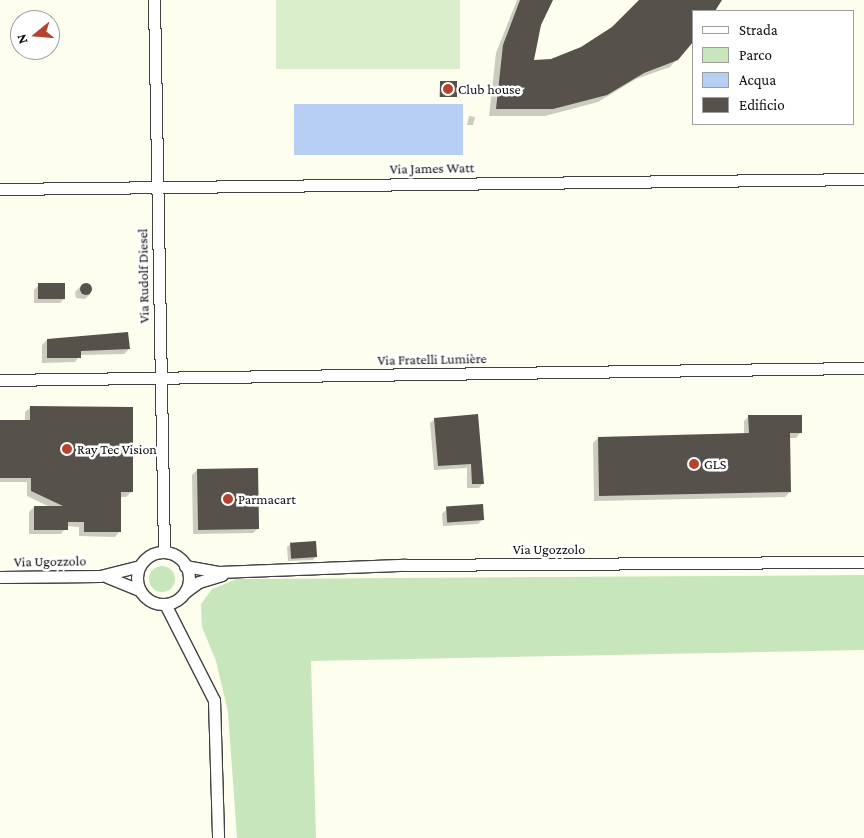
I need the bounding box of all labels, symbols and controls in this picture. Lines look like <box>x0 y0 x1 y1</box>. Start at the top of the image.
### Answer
north arrow <box>10 10 60 60</box>
legend <box>692 10 854 125</box>
text: Strada <box>739 22 778 38</box>
text: N <box>13 32 31 46</box>
text: Parco <box>739 47 772 63</box>
text: Acqua <box>739 72 776 88</box>
place label: Club house <box>458 81 521 97</box>
marker: Club house <box>442 83 454 95</box>
text: Edificio <box>739 97 785 113</box>
street label: Via James Watt <box>390 159 474 177</box>
street label: Via Rudolf Diesel <box>134 228 152 324</box>
street label: Via Fratelli Lumière <box>377 350 487 368</box>
place label: Ray Tec Vision <box>77 441 157 457</box>
marker: Ray Tec Vision <box>61 443 73 455</box>
place label: GLS <box>704 456 726 472</box>
marker: GLS <box>688 458 700 470</box>
place label: Parmacart <box>238 491 296 507</box>
marker: Parmacart <box>222 493 234 505</box>
street label: Via Ugozzolo <box>513 541 585 557</box>
street label: Via Ugozzolo <box>14 552 86 570</box>

